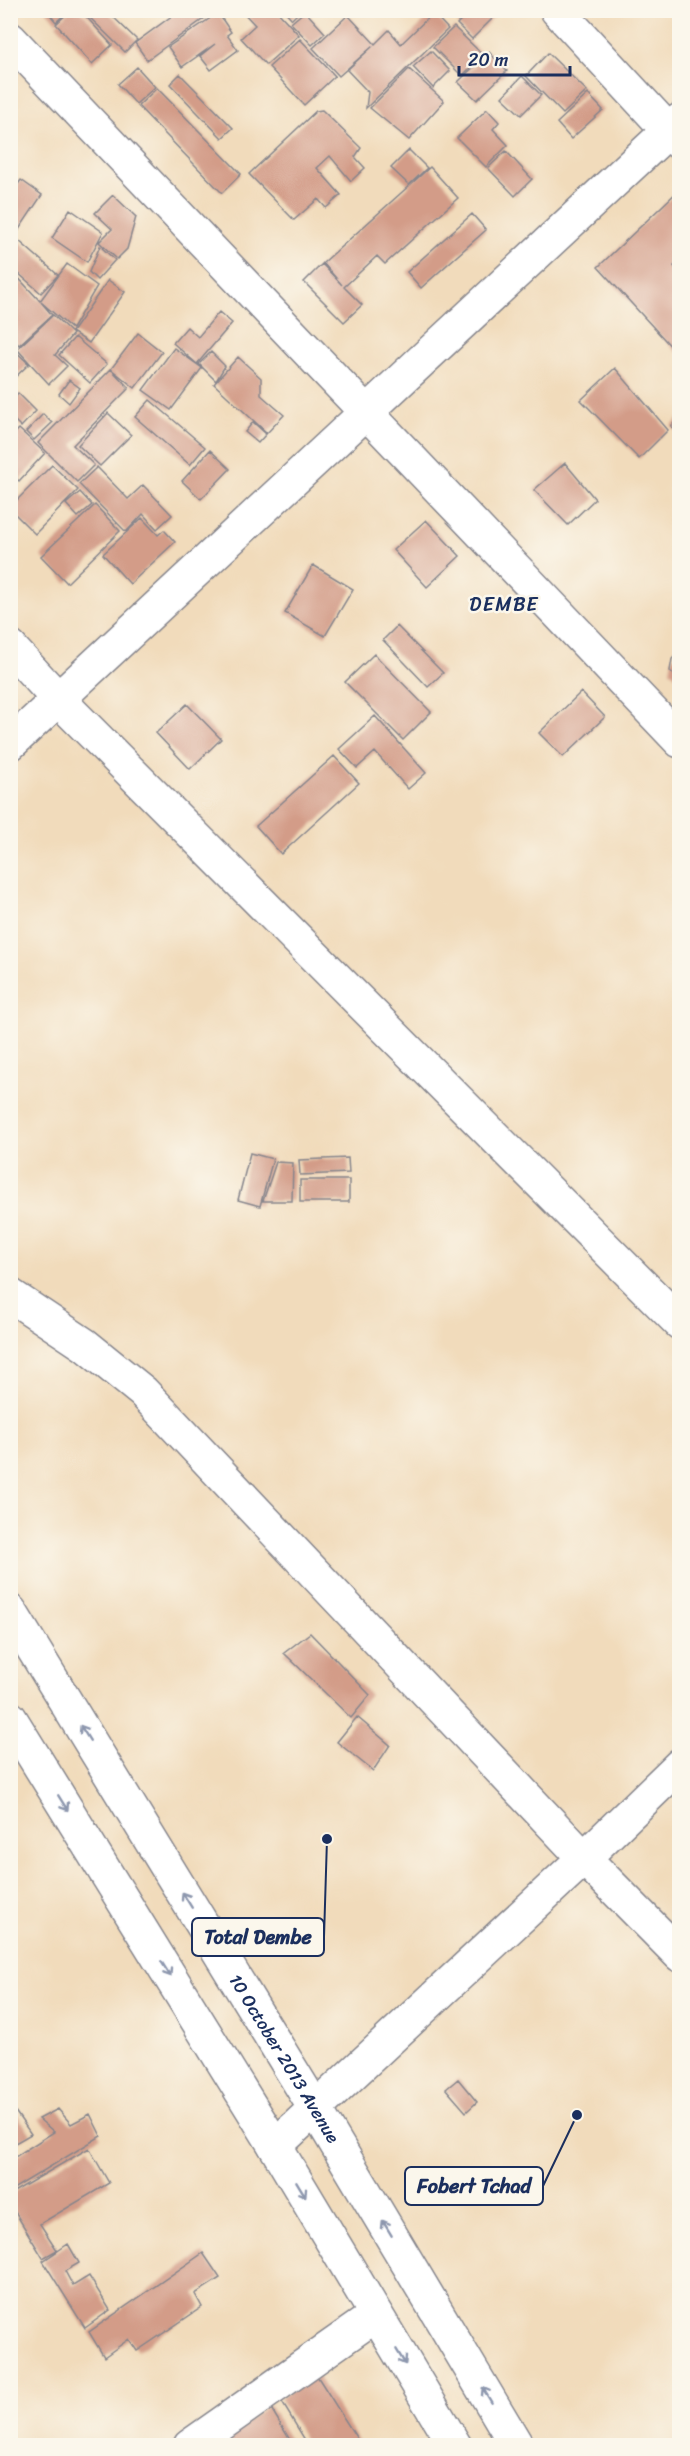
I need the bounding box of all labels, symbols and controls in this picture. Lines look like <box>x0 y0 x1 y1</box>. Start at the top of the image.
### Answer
scale bar <box>459 39 570 77</box>
text: 20 m <box>468 44 508 76</box>
district label: DEMBE <box>469 587 539 622</box>
one-way arrow <box>79 1725 91 1742</box>
one-way arrow <box>58 1794 70 1811</box>
one-way arrow <box>181 1892 193 1909</box>
callout: Total Dembe <box>192 1918 324 1956</box>
text: Total Dembe <box>204 1920 312 1955</box>
one-way arrow <box>160 1960 172 1977</box>
street label: 10 October 2013 Avenue <box>220 1967 349 2150</box>
callout: Fobert Tchad <box>405 2167 543 2205</box>
text: Fobert Tchad <box>416 2169 534 2204</box>
one-way arrow <box>295 2180 307 2197</box>
one-way arrow <box>380 2220 392 2237</box>
one-way arrow <box>394 2348 407 2365</box>
one-way arrow <box>480 2387 492 2404</box>

